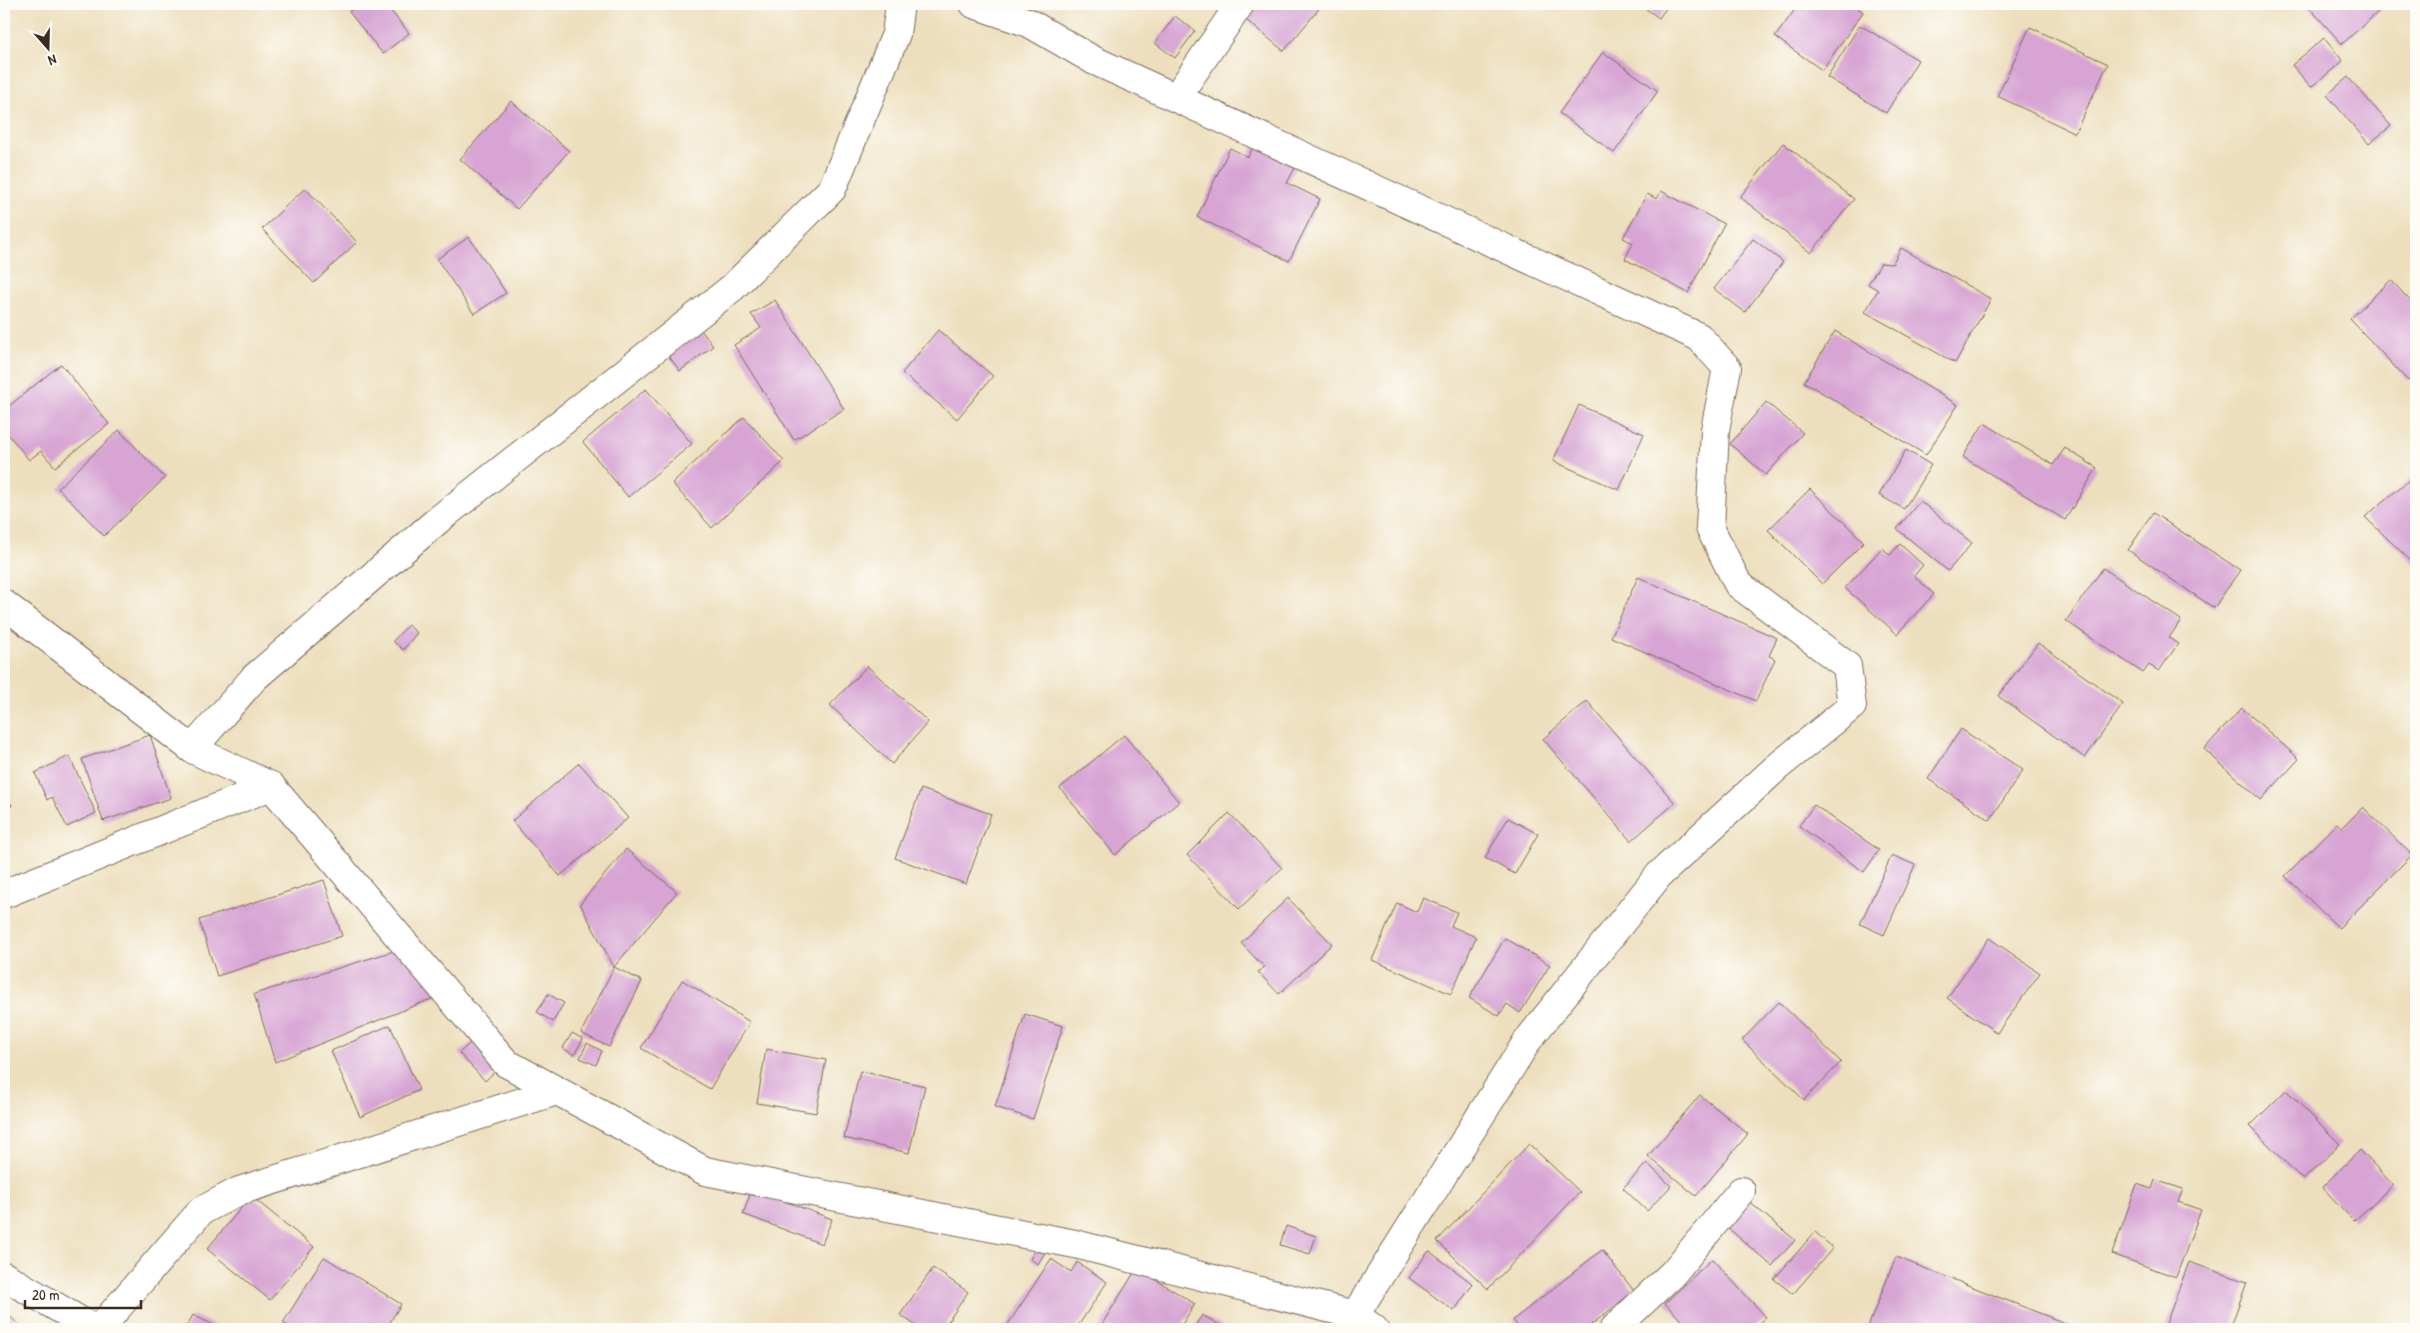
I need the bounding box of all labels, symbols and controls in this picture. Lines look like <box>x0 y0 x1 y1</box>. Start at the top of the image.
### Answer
north arrow <box>22 22 72 72</box>
text: N <box>45 50 59 71</box>
scale bar <box>25 1278 141 1310</box>
text: 20 m <box>32 1284 59 1305</box>

